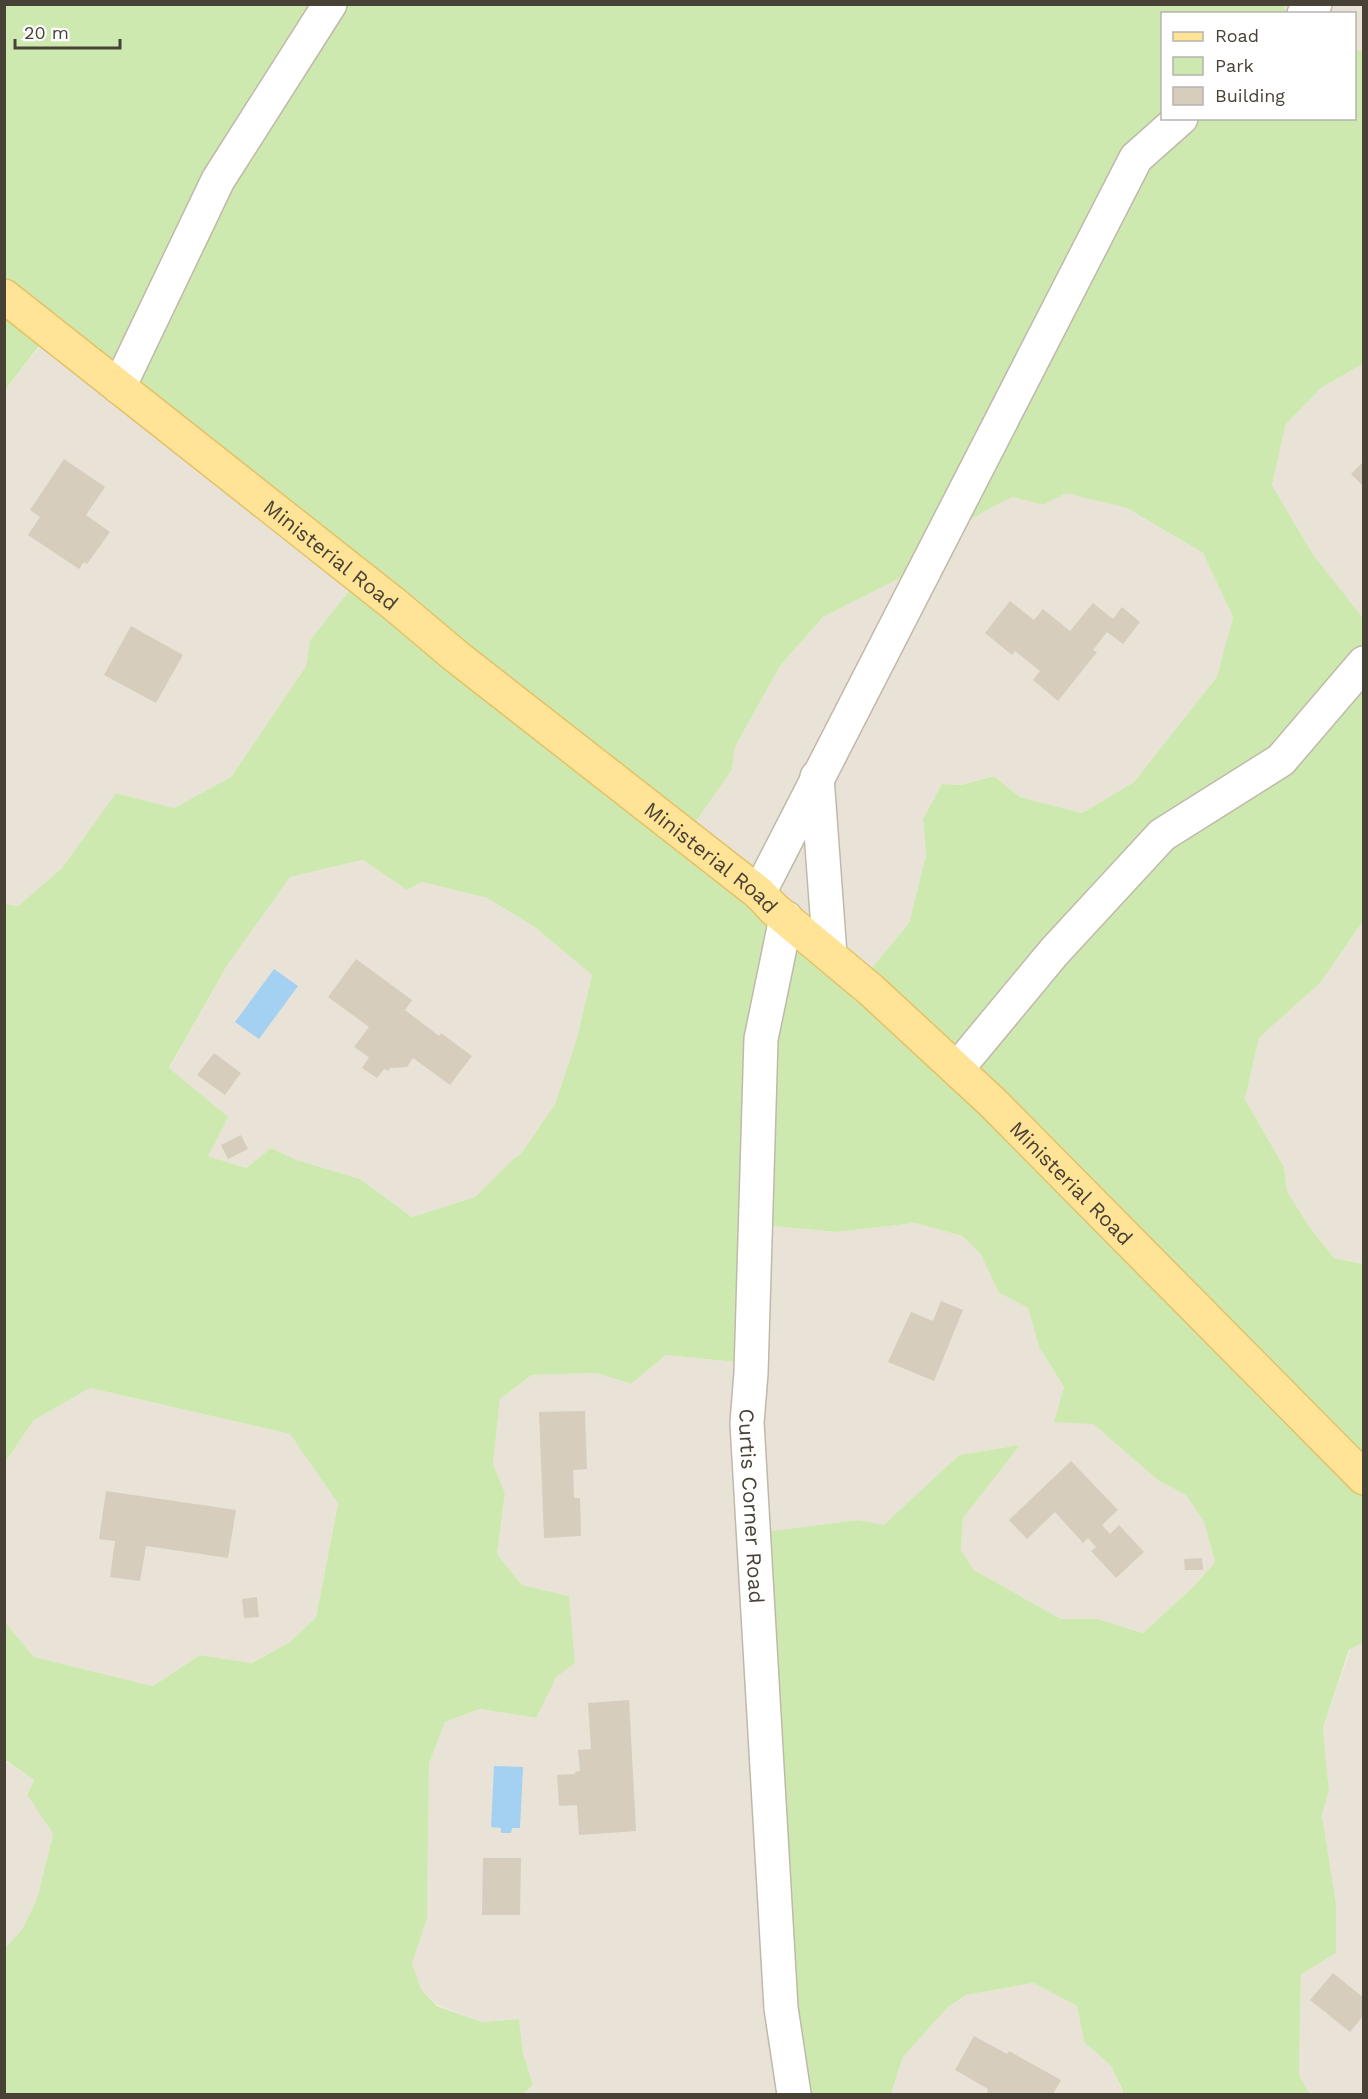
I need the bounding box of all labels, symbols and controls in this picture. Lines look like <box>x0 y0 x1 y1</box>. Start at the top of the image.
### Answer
scale bar <box>15 12 120 50</box>
legend <box>1161 12 1356 120</box>
text: 20 m <box>24 22 69 43</box>
text: Road <box>1215 25 1259 46</box>
text: Park <box>1215 55 1254 76</box>
text: Building <box>1215 85 1285 106</box>
street label: Ministerial Road <box>259 494 403 615</box>
street label: Ministerial Road <box>640 796 784 918</box>
street label: Ministerial Road <box>1005 1115 1138 1250</box>
street label: Curtis Corner Road <box>735 1408 770 1604</box>

